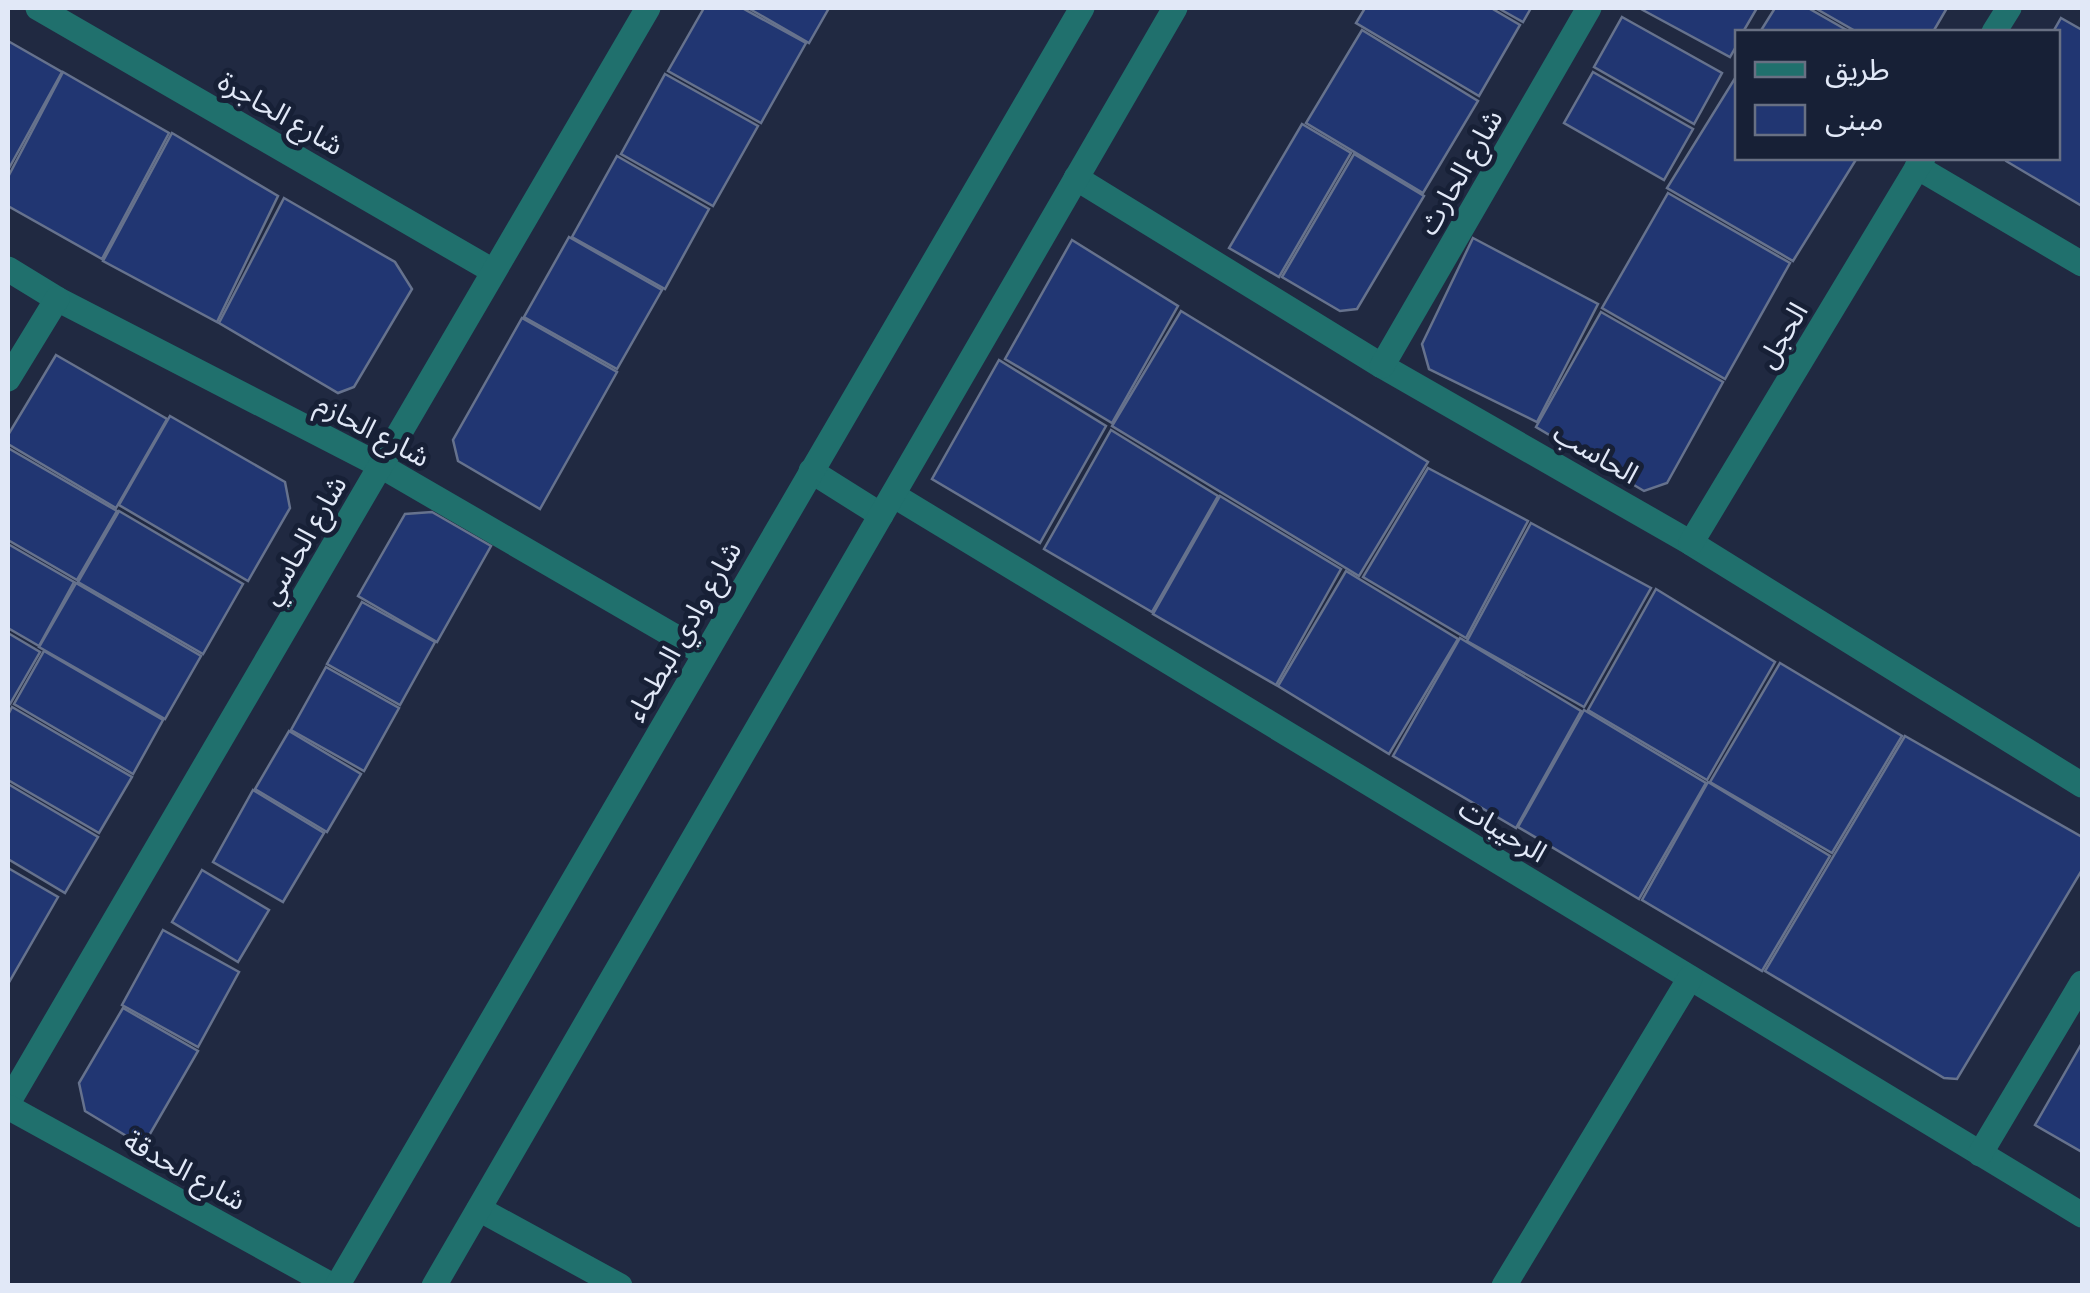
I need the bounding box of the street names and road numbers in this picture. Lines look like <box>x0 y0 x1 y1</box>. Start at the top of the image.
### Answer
street label: شارع الحاجرة <box>210 62 351 166</box>
street label: شارع الحارث <box>1409 102 1513 243</box>
street label: الحجل <box>1748 295 1816 375</box>
street label: شارع الحازم <box>309 384 436 478</box>
street label: الحاسب <box>1546 413 1646 493</box>
street label: شارع الحاسي <box>251 468 357 613</box>
street label: شارع وادي البطحاء <box>616 534 752 729</box>
street label: الرحيبات <box>1452 789 1554 871</box>
street label: شارع الحدقة <box>116 1121 253 1221</box>

